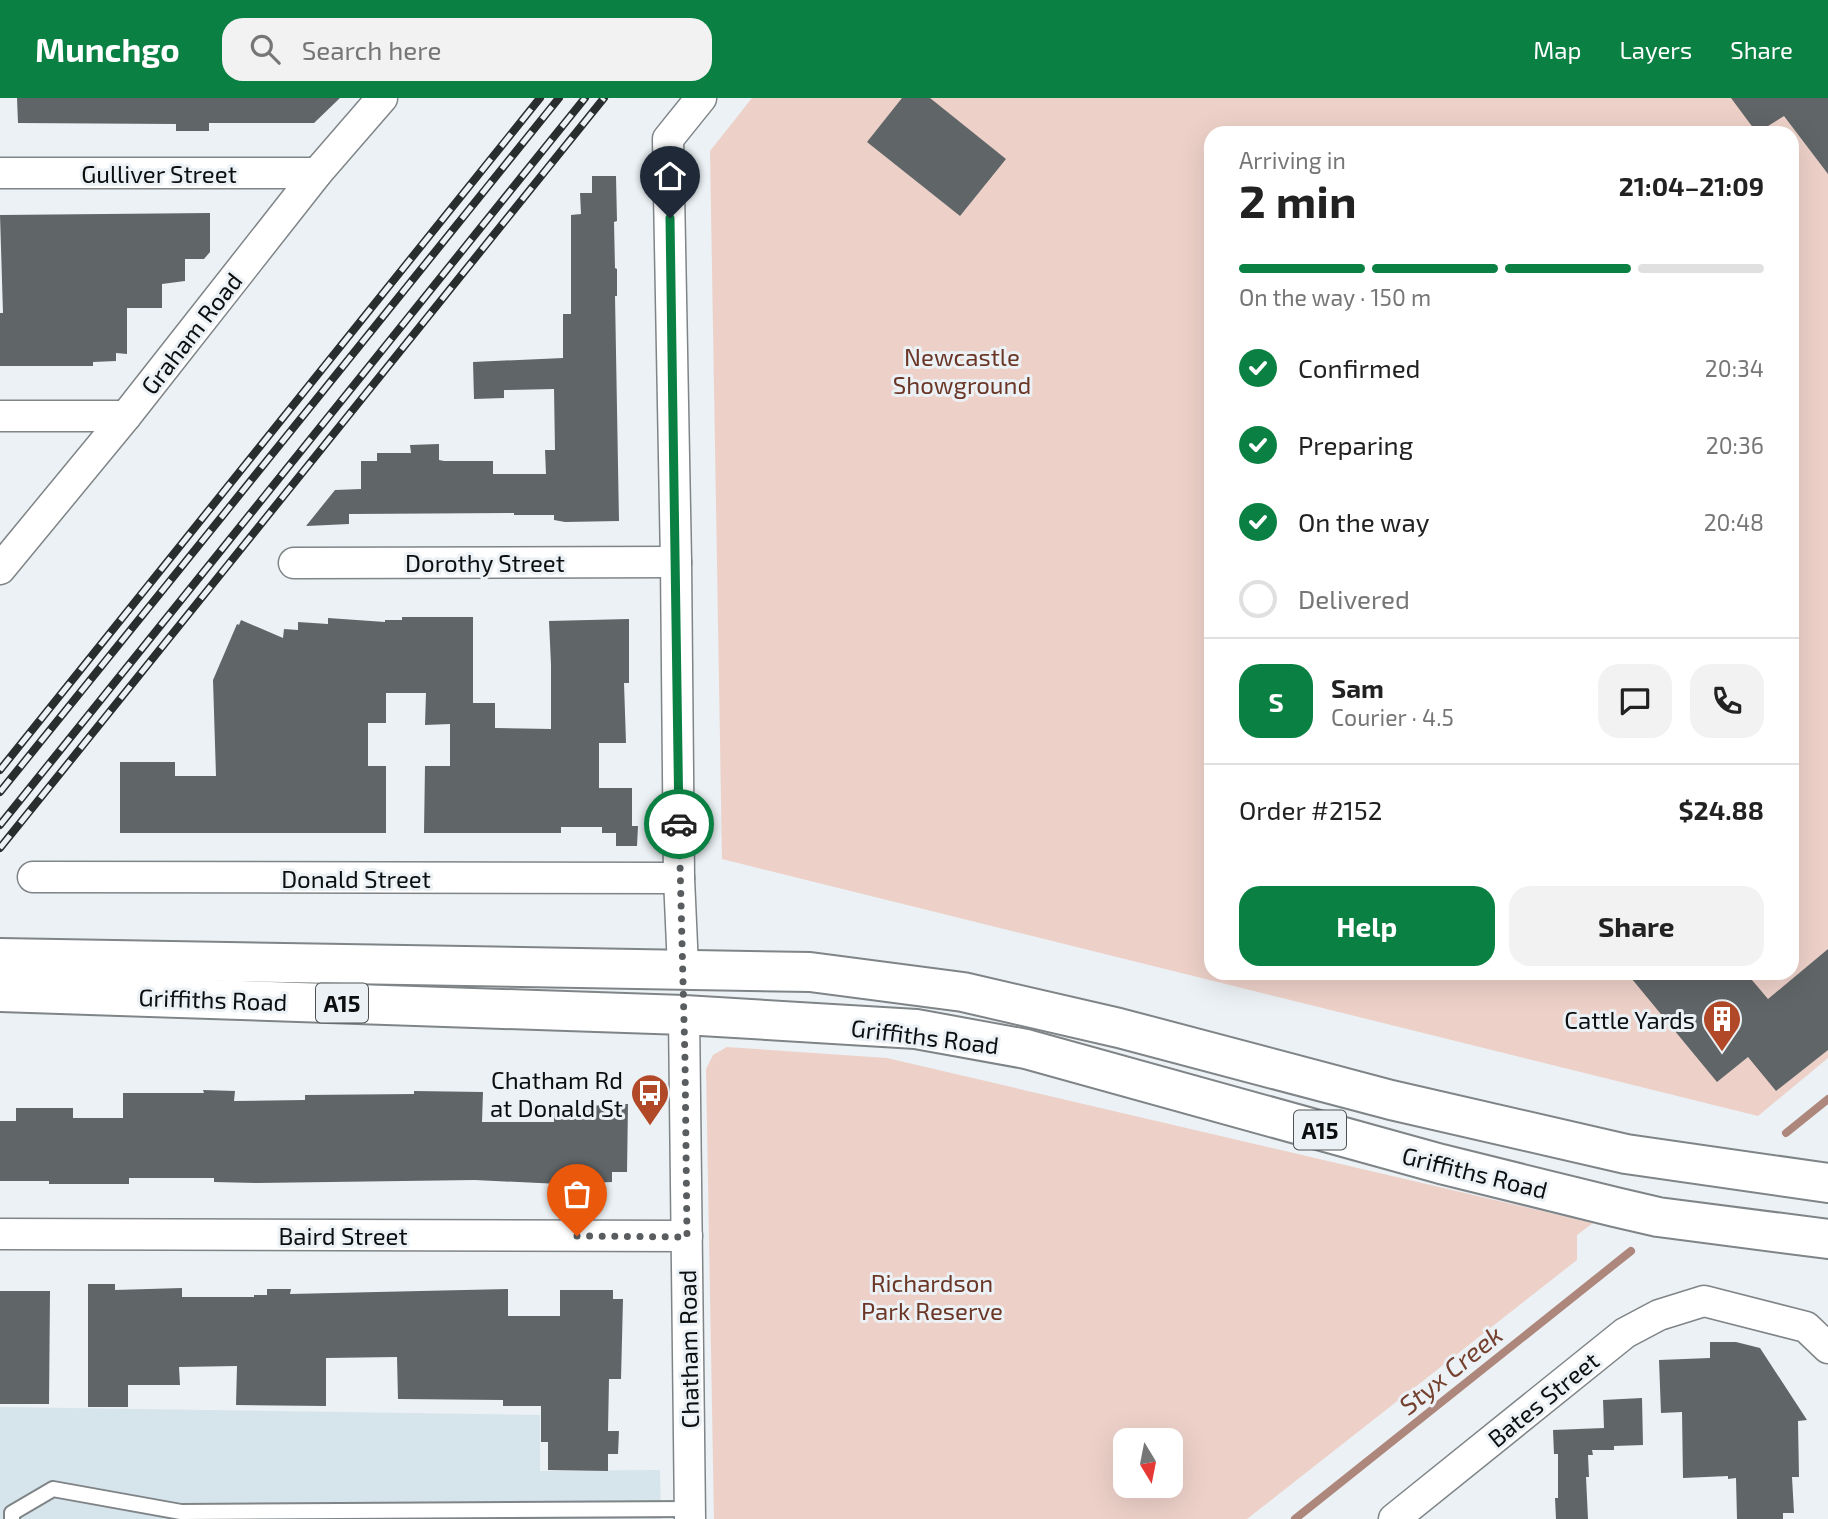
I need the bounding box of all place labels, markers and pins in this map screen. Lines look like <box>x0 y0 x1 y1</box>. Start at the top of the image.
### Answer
pin <box>640 146 700 218</box>
building icon: Cattle Yards <box>1701 998 1743 1053</box>
place label: Cattle Yards <box>1564 1005 1695 1034</box>
place label: Chatham Rd at Donald St <box>490 1065 623 1122</box>
bus stop icon: Chatham Rd at Donald St <box>629 1072 671 1127</box>
pin <box>547 1164 607 1236</box>

